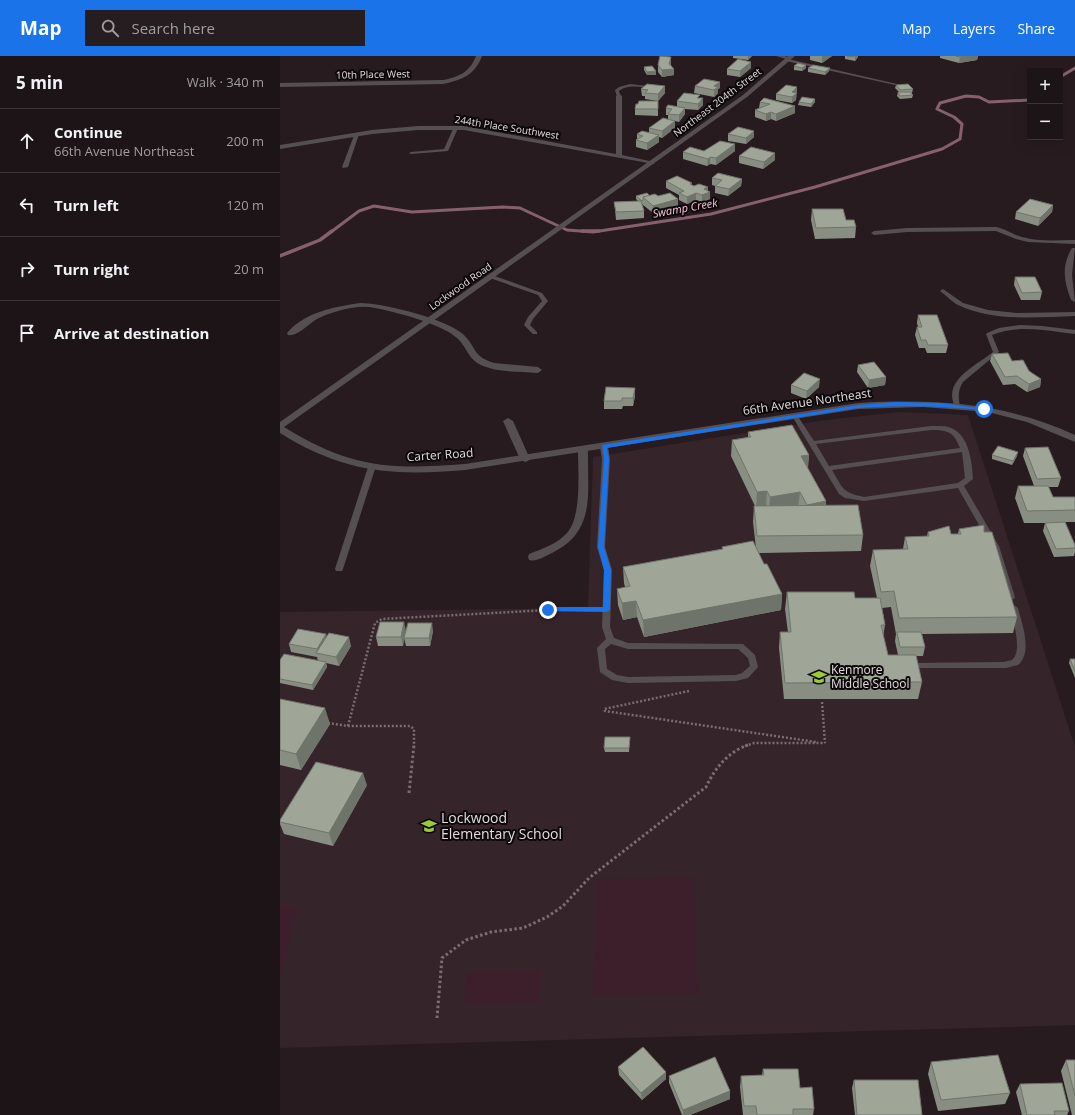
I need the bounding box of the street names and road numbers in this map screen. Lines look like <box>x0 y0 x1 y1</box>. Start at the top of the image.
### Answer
street label: Northeast 204th Street <box>670 64 764 140</box>
street label: 10th Place West <box>336 66 411 82</box>
street label: 244th Place Southwest <box>454 112 561 142</box>
street label: Lockwood Road <box>426 259 494 313</box>
street label: 66th Avenue Northeast <box>742 384 872 419</box>
street label: Carter Road <box>406 444 474 465</box>

